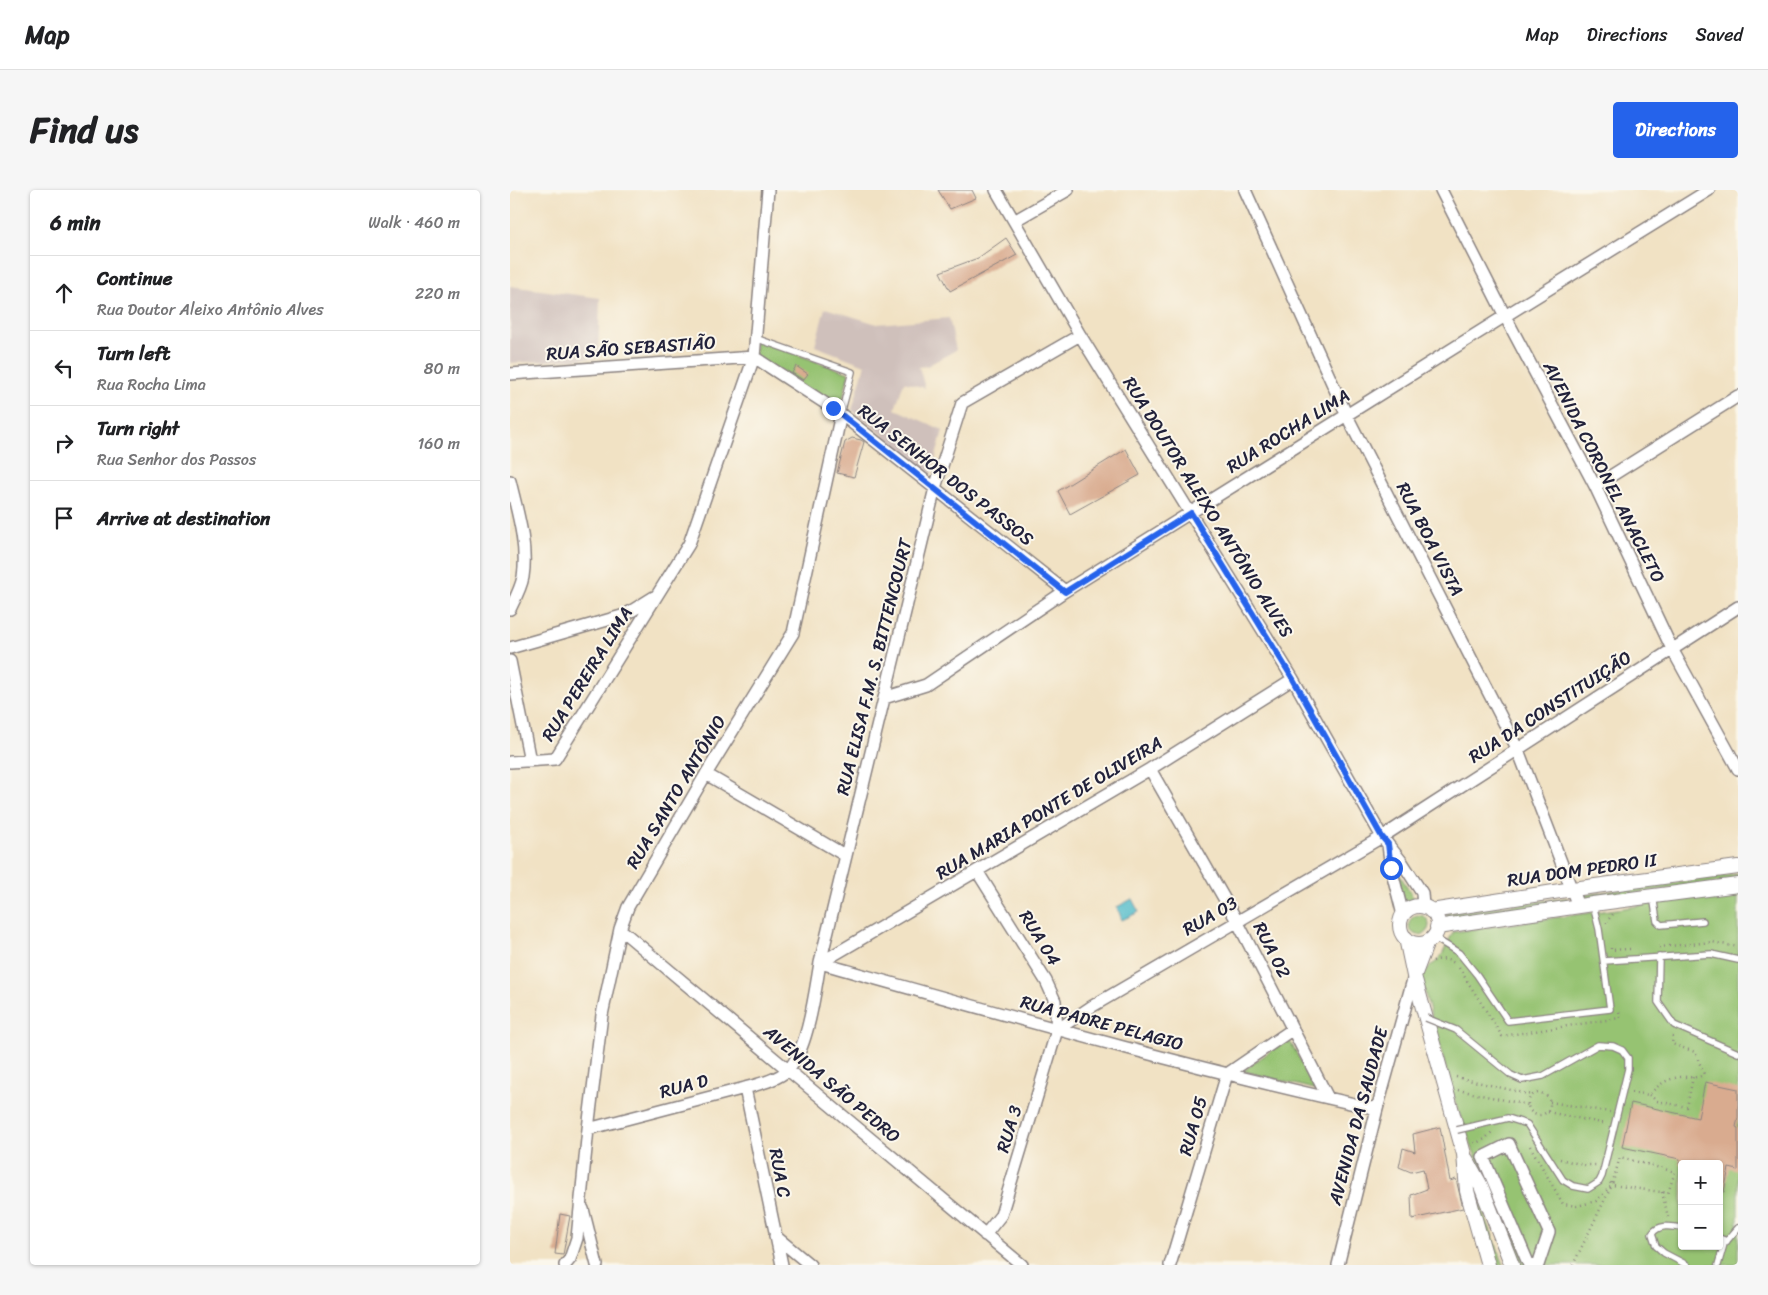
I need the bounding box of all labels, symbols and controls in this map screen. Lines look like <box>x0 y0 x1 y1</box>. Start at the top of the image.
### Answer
text: Map <box>25 14 69 56</box>
text: Map <box>1526 19 1559 51</box>
text: Directions <box>1587 19 1668 51</box>
text: Saved <box>1696 19 1743 51</box>
text: Find us <box>30 99 138 161</box>
button: Directions <box>1613 102 1738 158</box>
text: 6 min <box>50 204 101 242</box>
text: Walk · 460 m <box>368 208 460 237</box>
text: Continue <box>97 262 173 295</box>
icon: ahead <box>50 279 78 307</box>
text: 220 m <box>415 279 460 308</box>
text: Rua Doutor Aleixo Antônio Alves <box>97 295 324 324</box>
street label: RUA SÃO SEBASTIÃO <box>545 326 717 370</box>
text: Turn left <box>97 337 170 370</box>
icon: left <box>50 354 78 382</box>
text: 80 m <box>424 354 460 383</box>
street label: AVENIDA CORONEL ANACLETO <box>1534 355 1674 589</box>
text: Rua Rocha Lima <box>97 370 206 399</box>
street label: RUA DOUTOR ALEIXO ANTÔNIO ALVES <box>1114 370 1302 644</box>
street label: RUA ROCHA LIMA <box>1220 380 1356 482</box>
street label: RUA SENHOR DOS PASSOS <box>851 396 1041 554</box>
route end <box>822 397 845 420</box>
text: Turn right <box>97 412 179 445</box>
icon: right <box>50 429 78 457</box>
text: 160 m <box>417 429 460 458</box>
text: Rua Senhor dos Passos <box>97 445 256 474</box>
street label: RUA BOA VISTA <box>1387 476 1473 602</box>
text: Arrive at destination <box>97 502 270 535</box>
icon: arrive <box>50 504 78 532</box>
street label: RUA ELISA F.M. S. BITTENCOURT <box>827 534 922 799</box>
street label: RUA PEREIRA LIMA <box>533 600 641 748</box>
street label: RUA DA CONSTITUIÇÃO <box>1462 642 1638 772</box>
street label: RUA SANTO ANTÔNIO <box>617 709 735 875</box>
street label: RUA MARIA PONTE DE OLIVEIRA <box>929 727 1169 889</box>
street label: RUA DOM PEDRO II <box>1505 843 1661 896</box>
route start <box>1380 857 1403 880</box>
street label: RUA 03 <box>1176 887 1244 945</box>
street label: RUA 04 <box>1010 904 1070 972</box>
street label: RUA 02 <box>1244 916 1300 984</box>
street label: RUA PADRE PELAGIO <box>1017 986 1187 1060</box>
street label: AVENIDA SÃO PEDRO <box>755 1016 908 1151</box>
street label: AVENIDA DA SAUDADE <box>1319 1022 1397 1210</box>
street label: RUA D <box>656 1064 712 1108</box>
street label: RUA 05 <box>1169 1092 1217 1160</box>
street label: RUA 3 <box>987 1101 1031 1157</box>
street label: RUA C <box>760 1146 800 1200</box>
map controls <box>1678 1160 1723 1250</box>
button: + <box>1678 1160 1723 1205</box>
button: − <box>1678 1205 1723 1250</box>

